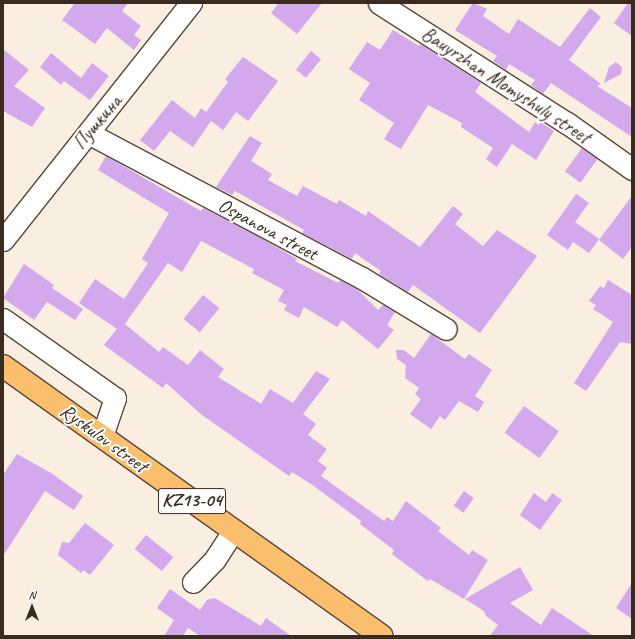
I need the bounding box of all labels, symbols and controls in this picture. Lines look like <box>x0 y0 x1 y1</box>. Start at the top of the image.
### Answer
street label: Bauyrzhan Momyshuly street <box>417 21 595 149</box>
street label: Пушкина <box>68 90 126 154</box>
street label: Ospanova street <box>214 193 322 265</box>
street label: Ryskulov street <box>56 398 152 478</box>
road number: KZ13-04 <box>158 484 226 518</box>
north arrow <box>12 587 52 627</box>
text: N <box>29 588 35 602</box>

